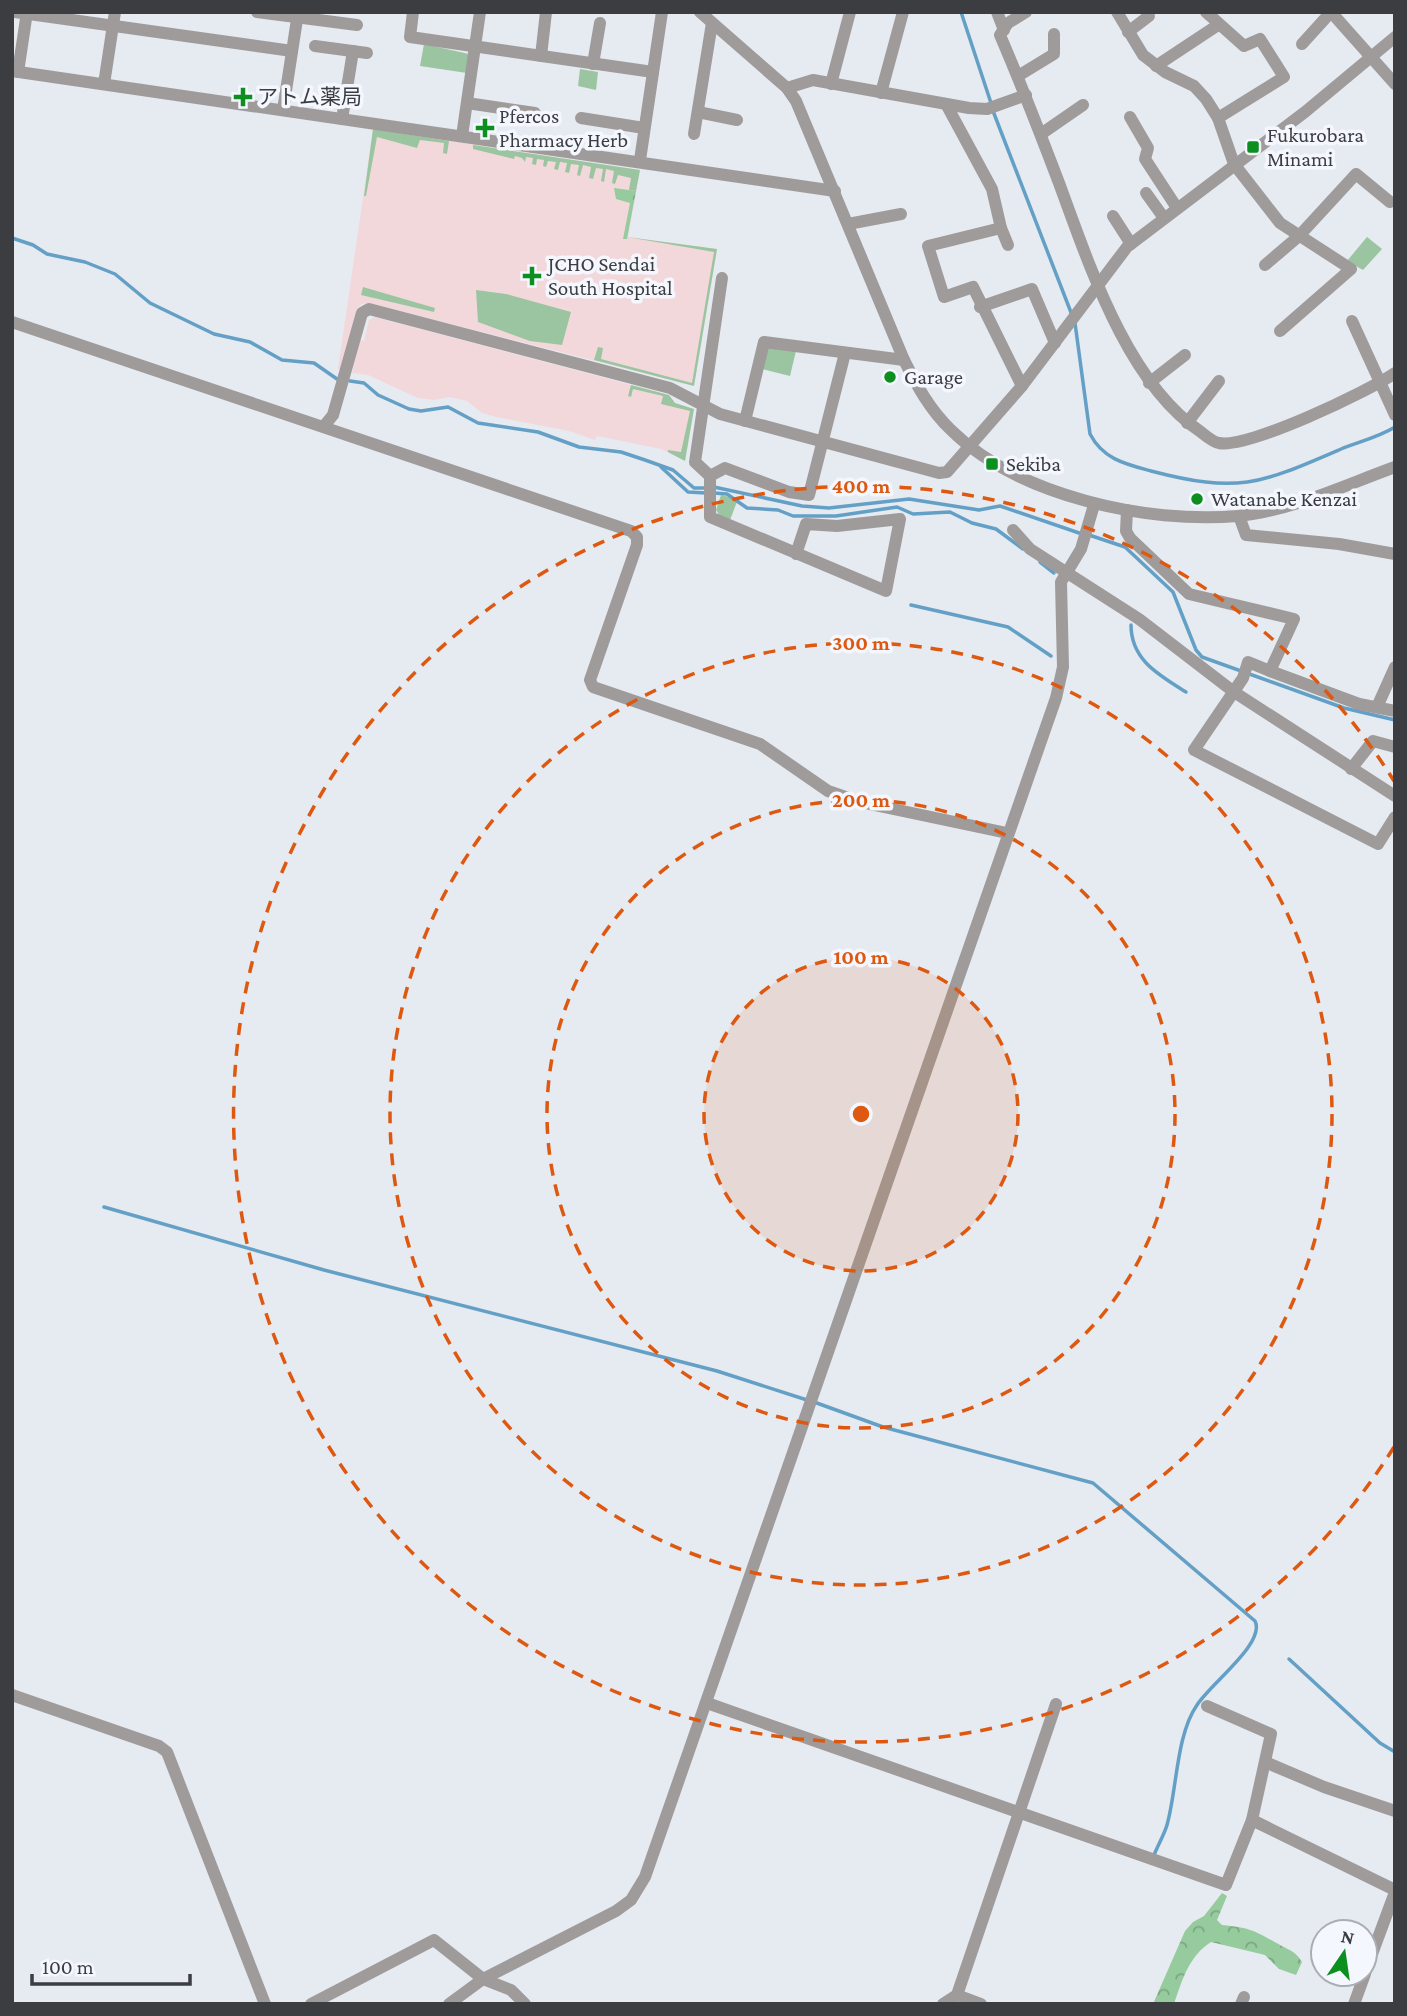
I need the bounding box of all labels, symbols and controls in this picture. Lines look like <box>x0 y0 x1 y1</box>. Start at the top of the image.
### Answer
place label: アトム薬局 <box>257 85 362 109</box>
marker: アトム薬局 <box>235 89 251 105</box>
place label: Pfercos Pharmacy Herb <box>499 104 628 152</box>
marker: Pfercos Pharmacy Herb <box>477 120 493 136</box>
place label: Fukurobara Minami <box>1267 123 1364 171</box>
marker: Fukurobara Minami <box>1245 139 1261 155</box>
place label: JCHO Sendai South Hospital <box>546 252 673 300</box>
marker: JCHO Sendai South Hospital <box>522 266 542 286</box>
place label: Garage <box>904 365 963 389</box>
marker: Garage <box>882 369 898 385</box>
place label: Sekiba <box>1006 452 1061 476</box>
marker: Sekiba <box>984 456 1000 472</box>
text: 400 m <box>832 474 891 498</box>
place label: Watanabe Kenzai <box>1211 487 1358 511</box>
marker: Watanabe Kenzai <box>1189 491 1205 507</box>
text: 300 m <box>832 631 890 655</box>
text: 200 m <box>832 788 890 812</box>
text: 100 m <box>833 945 889 969</box>
centre of rings <box>849 1102 873 1126</box>
north arrow <box>1309 1918 1379 1988</box>
text: N <box>1339 1925 1356 1949</box>
scale bar <box>32 1942 189 1986</box>
text: 100 m <box>42 1955 94 1979</box>

